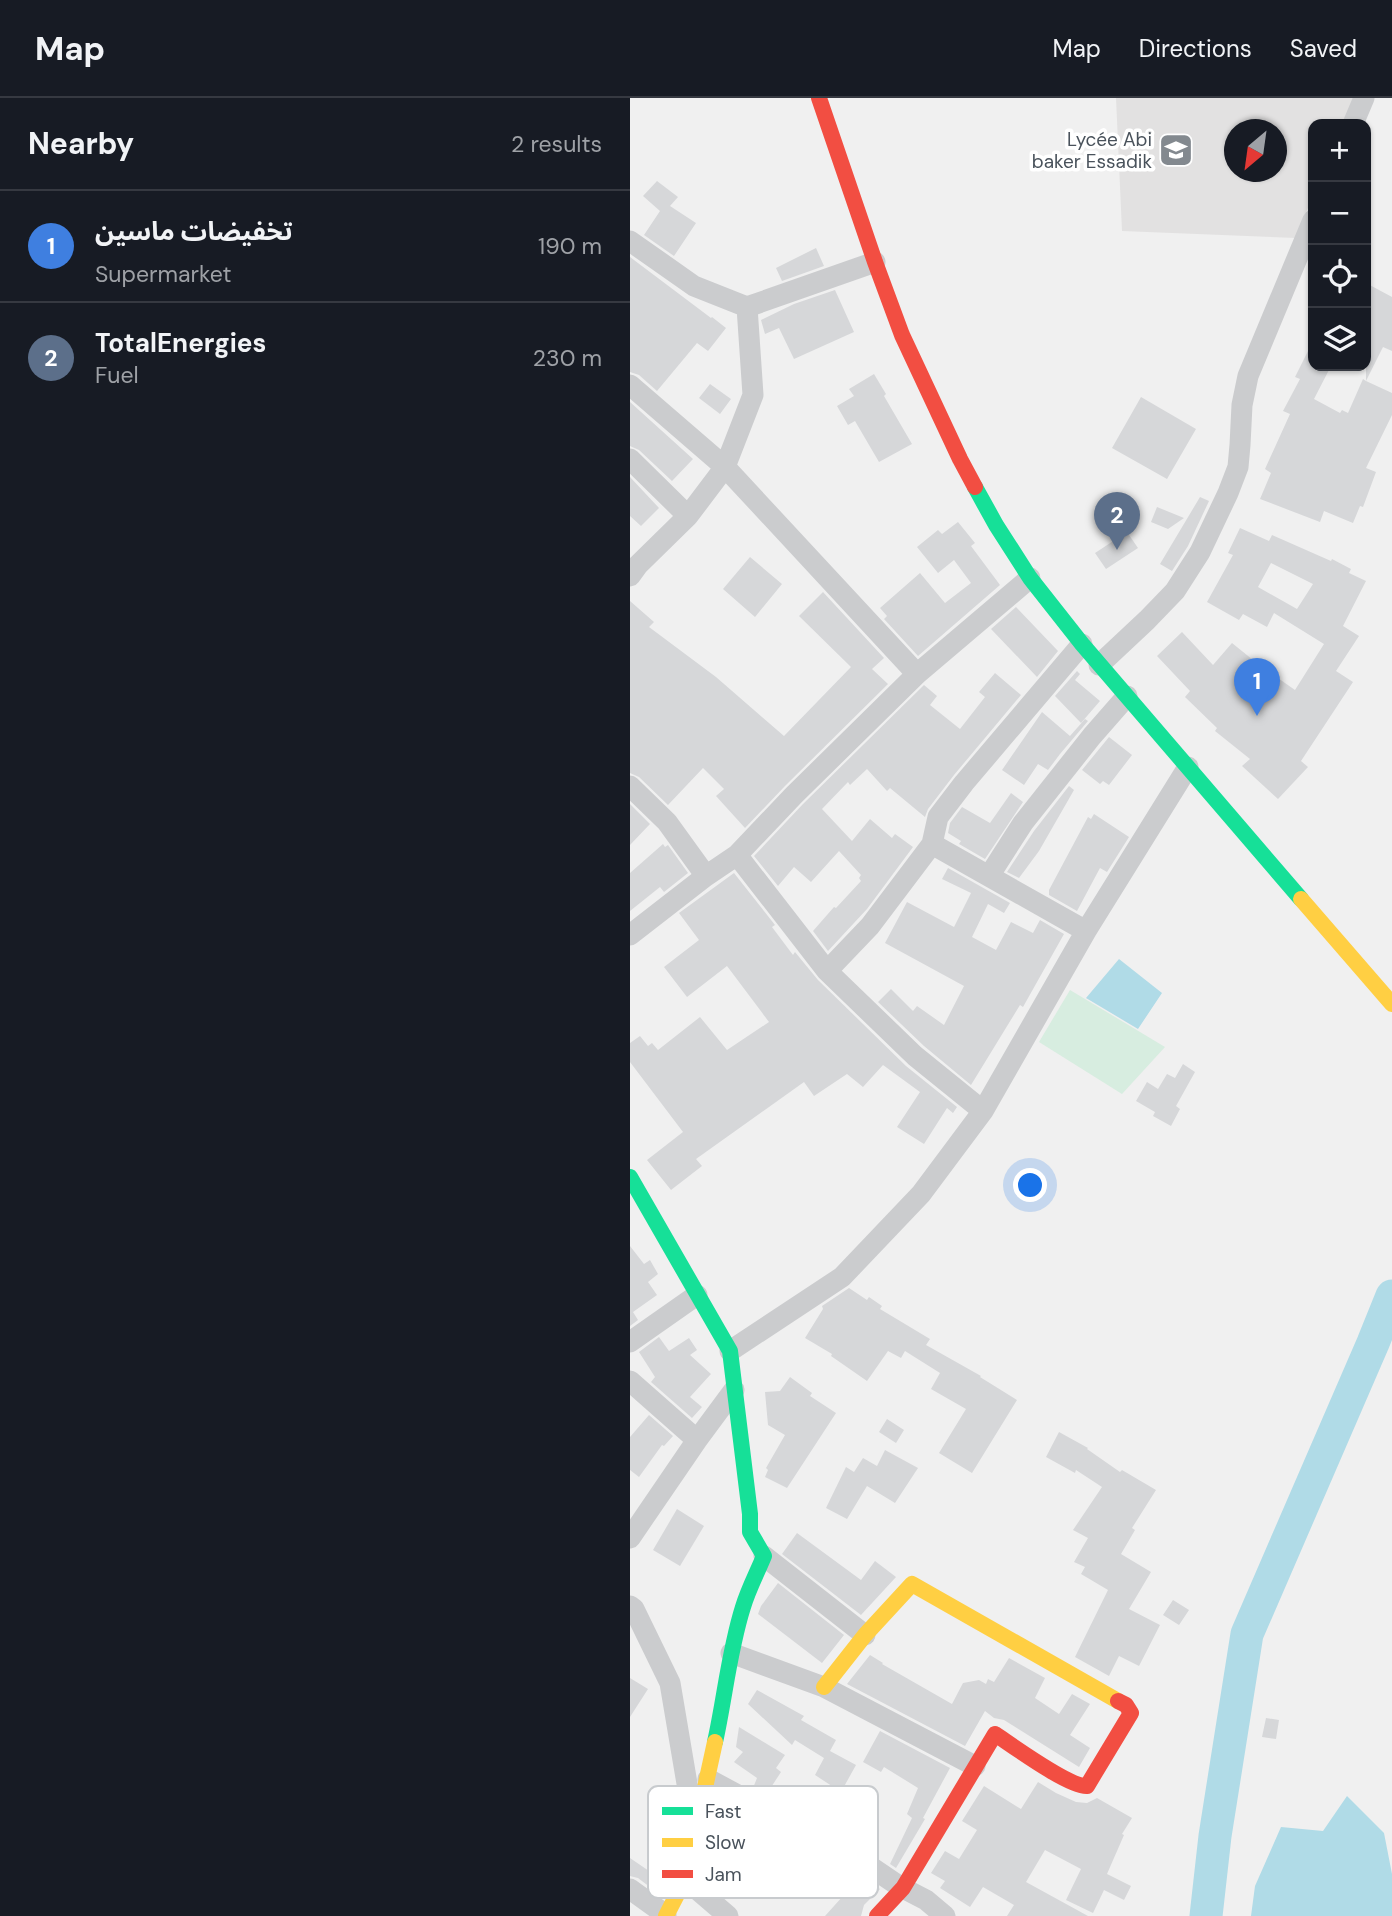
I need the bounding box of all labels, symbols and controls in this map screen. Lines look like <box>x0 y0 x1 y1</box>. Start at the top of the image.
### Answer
text: Map <box>35 27 105 70</box>
text: Map <box>1053 33 1101 64</box>
text: Directions <box>1139 33 1252 64</box>
text: Saved <box>1290 33 1357 64</box>
north arrow <box>1224 119 1287 182</box>
map controls <box>1308 119 1371 371</box>
button: + <box>1308 119 1371 182</box>
text: Nearby <box>28 124 134 163</box>
place label: Lycée Abi baker Essadik <box>1032 127 1152 174</box>
text: 2 results <box>511 129 602 159</box>
school or university icon: Lycée Abi baker Essadik <box>1157 131 1195 169</box>
button: − <box>1308 182 1371 245</box>
text: تخفيضات ماسين <box>95 214 293 248</box>
text: 1 <box>47 231 55 261</box>
text: 190 m <box>538 231 602 261</box>
button: locate <box>1308 245 1371 308</box>
text: Supermarket <box>95 259 231 289</box>
button: layers <box>1308 308 1371 371</box>
text: TotalEnergies <box>95 326 266 360</box>
text: 2 <box>44 343 58 373</box>
text: 230 m <box>533 343 602 373</box>
text: Fuel <box>95 360 139 390</box>
pin: 2 <box>1094 492 1140 550</box>
pin: 1 <box>1234 658 1280 716</box>
your location <box>1013 1168 1047 1202</box>
legend <box>648 1786 878 1898</box>
text: Fast <box>705 1799 741 1824</box>
text: Slow <box>705 1830 746 1855</box>
text: Jam <box>705 1862 742 1887</box>

